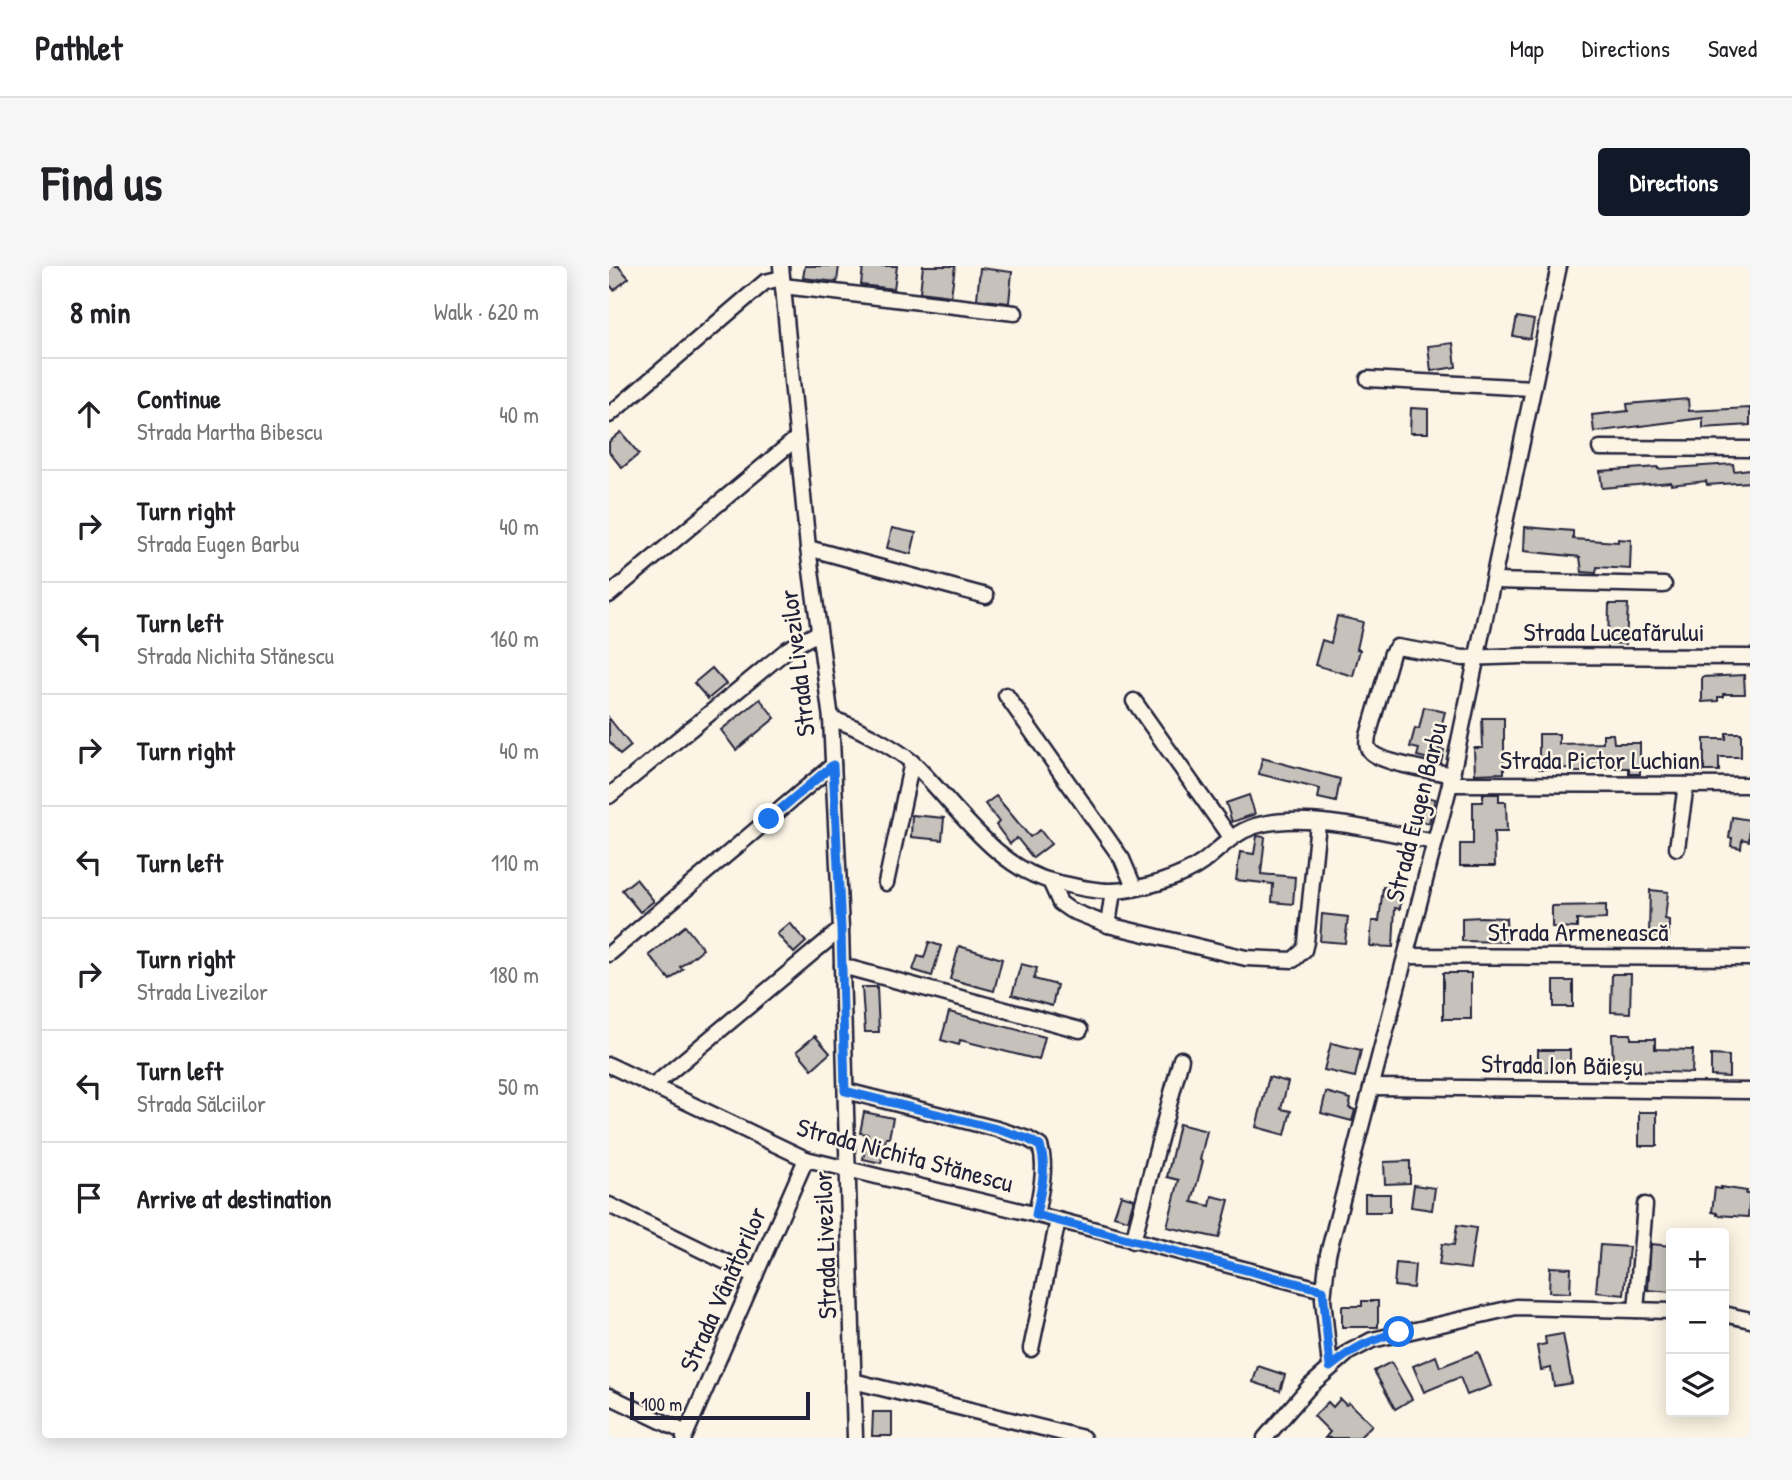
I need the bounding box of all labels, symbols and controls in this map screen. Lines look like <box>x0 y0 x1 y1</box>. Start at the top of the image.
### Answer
text: Pathlet <box>35 26 122 70</box>
text: Map <box>1510 32 1544 64</box>
text: Directions <box>1582 32 1670 64</box>
text: Saved <box>1708 32 1757 64</box>
button: Directions <box>1598 148 1750 216</box>
text: Find us <box>42 149 162 215</box>
text: 8 min <box>70 292 131 332</box>
text: Walk · 620 m <box>434 296 539 327</box>
text: Continue <box>137 381 221 416</box>
icon: ahead <box>70 395 108 433</box>
text: 40 m <box>499 399 539 430</box>
text: Strada Martha Bibescu <box>137 416 322 447</box>
text: Turn right <box>137 493 235 528</box>
icon: right <box>70 507 108 545</box>
text: 40 m <box>499 511 539 542</box>
text: Strada Eugen Barbu <box>137 528 299 559</box>
street label: Strada Livezilor <box>770 587 823 739</box>
text: Turn left <box>137 605 223 640</box>
street label: Strada Luceafărului <box>1523 614 1705 649</box>
icon: left <box>70 619 108 657</box>
text: 160 m <box>490 623 539 654</box>
text: Strada Nichita Stănescu <box>137 640 334 671</box>
street label: Strada Eugen Barbu <box>1376 719 1455 905</box>
icon: right <box>70 731 108 769</box>
text: Turn right <box>137 733 235 768</box>
text: 40 m <box>499 735 539 766</box>
street label: Strada Pictor Luchian <box>1500 742 1700 777</box>
route end <box>753 803 784 834</box>
icon: left <box>70 843 108 881</box>
text: Turn left <box>137 845 223 880</box>
text: 110 m <box>491 847 539 878</box>
street label: Strada Armenească <box>1488 914 1668 949</box>
text: Turn right <box>137 941 235 976</box>
icon: right <box>70 955 108 993</box>
text: 180 m <box>489 959 539 990</box>
text: Strada Livezilor <box>137 976 268 1007</box>
street label: Strada Ion Băieșu <box>1481 1046 1643 1083</box>
text: Turn left <box>137 1053 223 1088</box>
icon: left <box>70 1067 108 1105</box>
text: 50 m <box>498 1071 539 1102</box>
text: Strada Sălciilor <box>137 1088 266 1119</box>
street label: Strada Nichita Stănescu <box>793 1109 1017 1200</box>
street label: Strada Livezilor <box>804 1170 845 1320</box>
icon: arrive <box>70 1179 108 1217</box>
text: Arrive at destination <box>137 1181 332 1216</box>
street label: Strada Vânătorilor <box>671 1201 774 1377</box>
map controls <box>1666 1228 1729 1417</box>
button: + <box>1666 1228 1729 1291</box>
button: − <box>1666 1291 1729 1354</box>
route start <box>1383 1316 1414 1347</box>
button: layers <box>1666 1354 1729 1417</box>
scale bar <box>630 1389 810 1421</box>
text: 100 m <box>641 1391 682 1417</box>

